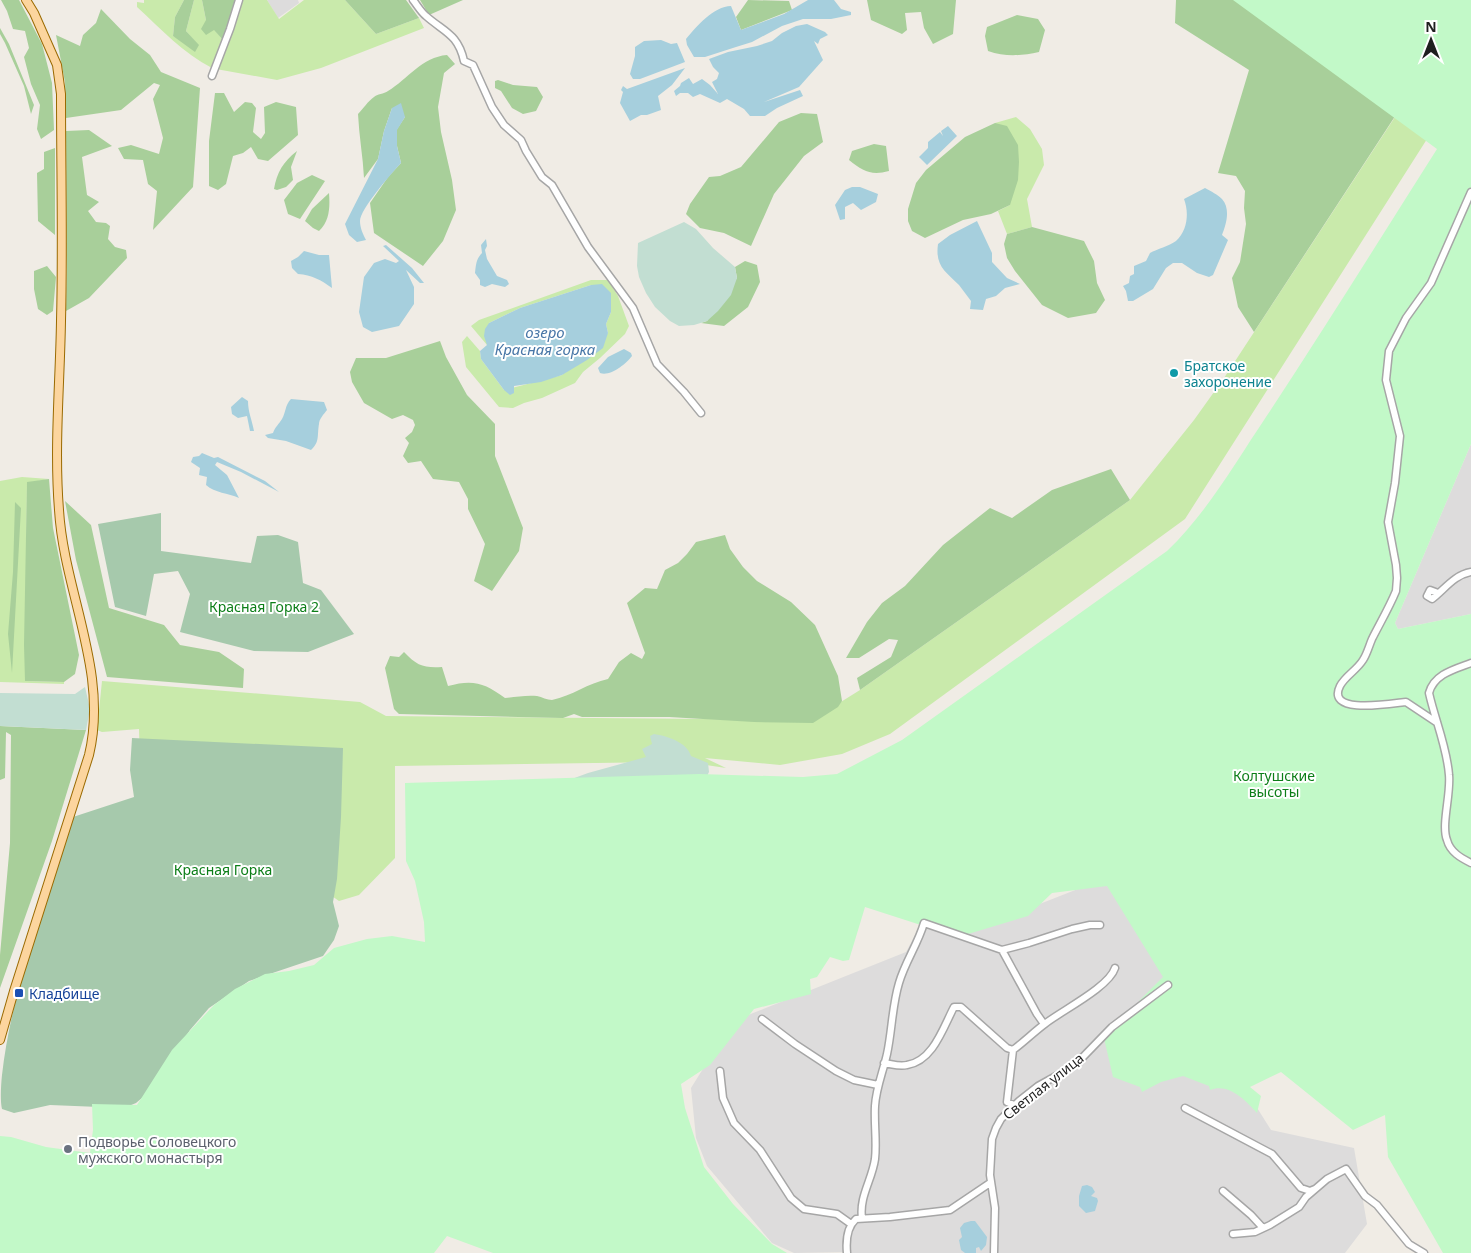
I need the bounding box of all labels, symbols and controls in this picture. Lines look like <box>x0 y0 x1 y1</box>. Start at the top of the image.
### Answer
north arrow <box>1406 15 1456 65</box>
text: N <box>1425 17 1437 36</box>
water label: озеро Красная горка <box>495 322 596 359</box>
place label: Братское захоронение <box>1184 356 1272 391</box>
marker: Братское захоронение <box>1168 367 1180 379</box>
park label: Красная Горка 2 <box>209 597 319 616</box>
park label: Колтушские высоты <box>1233 766 1315 801</box>
park label: Красная Горка <box>174 860 272 879</box>
place label: Кладбище <box>29 984 100 1003</box>
marker: Кладбище <box>13 987 25 999</box>
street label: Светлая улица <box>999 1048 1087 1124</box>
place label: Подворье Соловецкого мужского монастыря <box>78 1132 236 1167</box>
marker: Подворье Соловецкого мужского монастыря <box>62 1143 74 1155</box>

